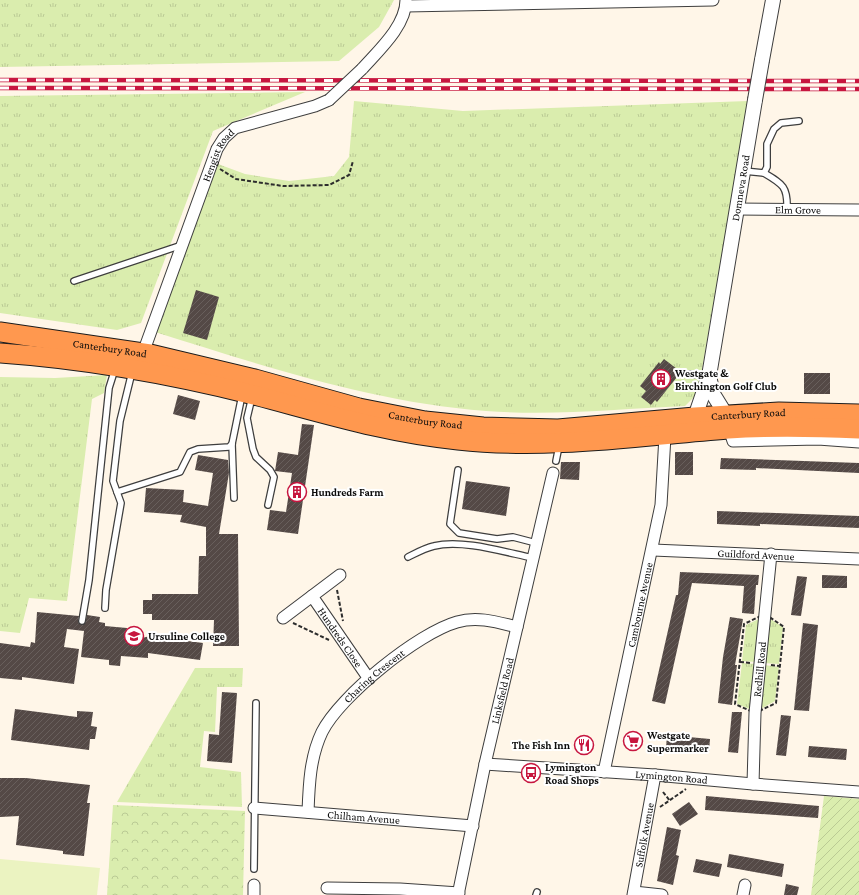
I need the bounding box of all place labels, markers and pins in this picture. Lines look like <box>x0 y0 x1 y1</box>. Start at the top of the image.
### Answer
place label: Westgate & Birchington Golf Club <box>674 367 777 392</box>
building icon: Westgate & Birchington Golf Club <box>650 368 672 390</box>
building icon: Hundreds Farm <box>286 481 308 503</box>
place label: Hundreds Farm <box>311 486 384 498</box>
school or university icon: Ursuline College <box>123 625 145 647</box>
place label: Ursuline College <box>148 630 225 642</box>
place label: Westgate Supermarker <box>646 729 709 754</box>
supermarket icon: Westgate Supermarker <box>622 730 644 752</box>
restaurant icon: The Fish Inn <box>573 734 595 756</box>
place label: The Fish Inn <box>512 739 571 751</box>
place label: Lymington Road Shops <box>545 761 599 786</box>
bus stop icon: Lymington Road Shops <box>520 762 542 784</box>

